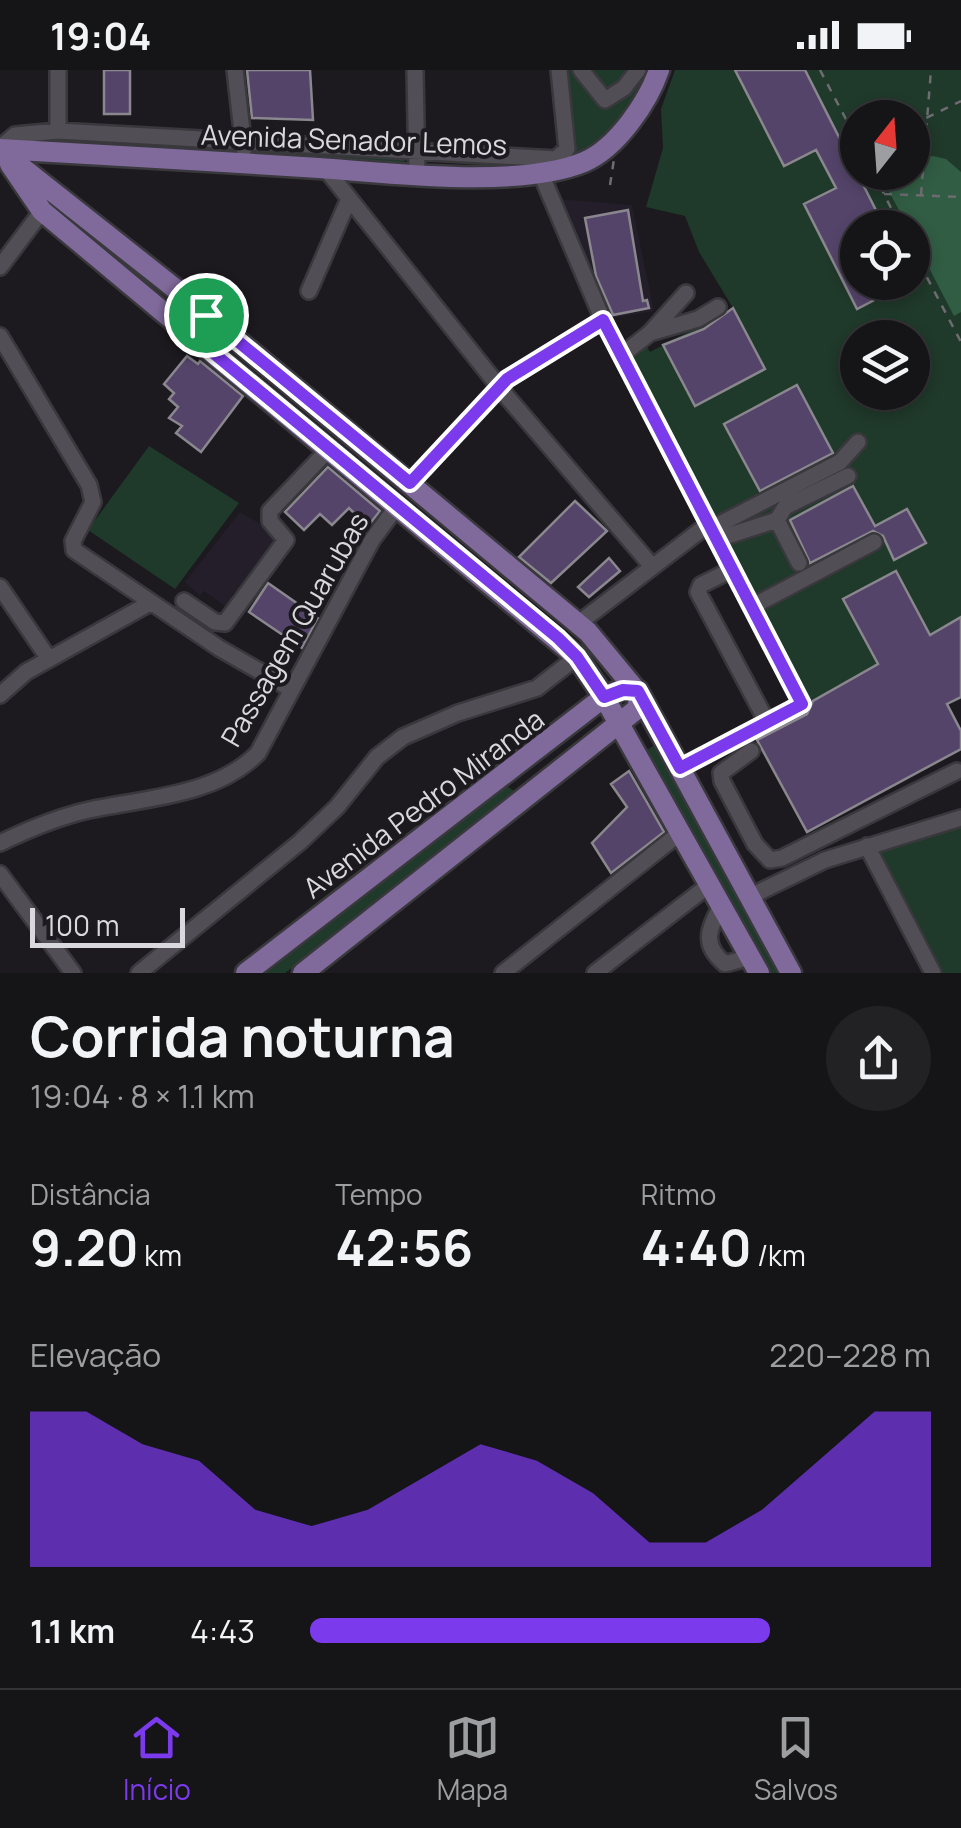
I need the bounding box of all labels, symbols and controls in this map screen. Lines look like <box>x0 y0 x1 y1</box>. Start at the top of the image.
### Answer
text: 19:04 <box>50 9 151 61</box>
north arrow <box>840 100 930 190</box>
map controls <box>840 100 930 410</box>
street label: Avenida Senador Lemos <box>200 115 508 163</box>
button: locate <box>840 210 930 300</box>
pin <box>164 273 249 358</box>
icon: arrive <box>179 288 234 343</box>
button: layers <box>840 320 930 410</box>
street label: Passagem Quarubas <box>211 505 377 753</box>
street label: Avenida Pedro Miranda <box>295 700 551 906</box>
scale bar <box>30 903 185 948</box>
text: 100 m <box>45 906 119 944</box>
text: Corrida noturna <box>30 998 455 1074</box>
button: share <box>826 1006 931 1111</box>
text: 19:04 · 8 × 1.1 km <box>30 1074 255 1118</box>
text: Distância <box>30 1175 151 1213</box>
text: Tempo <box>335 1175 423 1213</box>
text: Ritmo <box>641 1175 716 1213</box>
text: 9.20 <box>30 1213 139 1281</box>
text: 42:56 <box>335 1213 473 1281</box>
text: 4:40 <box>641 1213 752 1281</box>
text: km <box>139 1236 182 1274</box>
text: /km <box>752 1236 806 1274</box>
text: Elevação <box>30 1333 161 1377</box>
text: 220–228 m <box>769 1333 931 1377</box>
text: 1.1 km <box>30 1609 115 1653</box>
text: 4:43 <box>190 1609 255 1653</box>
tab: Início <box>123 1710 191 1808</box>
tab: Mapa <box>437 1710 508 1808</box>
tab: Salvos <box>754 1710 838 1808</box>

